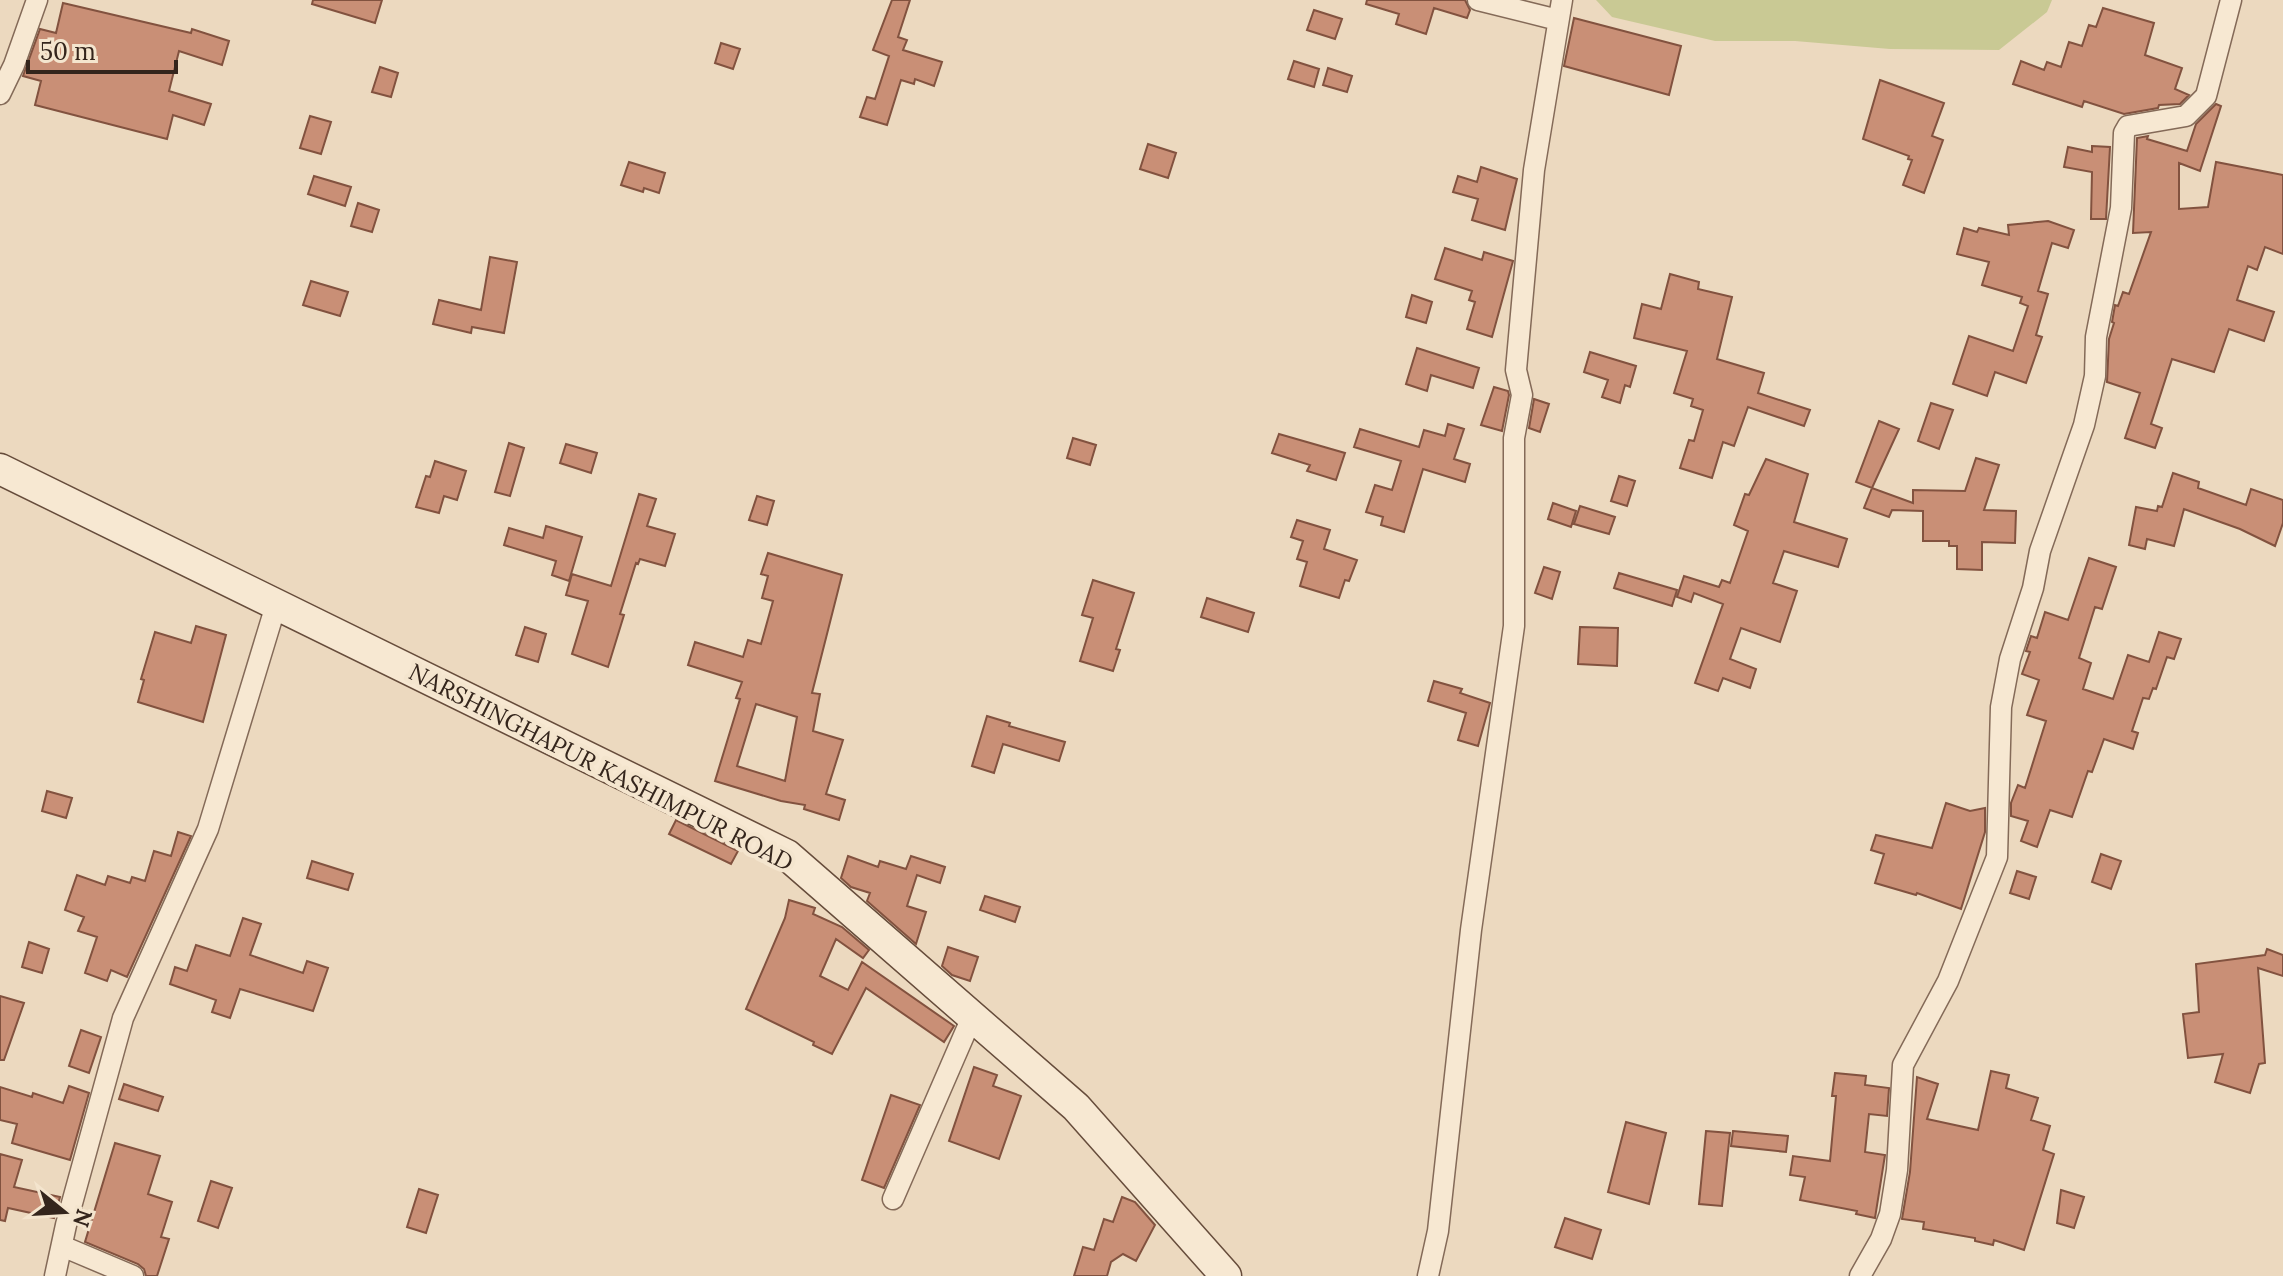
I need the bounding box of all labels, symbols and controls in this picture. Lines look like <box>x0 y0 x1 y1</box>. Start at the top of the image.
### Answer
scale bar <box>28 24 176 74</box>
text: 50 m <box>40 36 96 67</box>
street label: NARSHINGHAPUR KASHIMPUR ROAD <box>404 656 798 878</box>
north arrow <box>24 1172 104 1252</box>
text: N <box>67 1206 99 1231</box>

